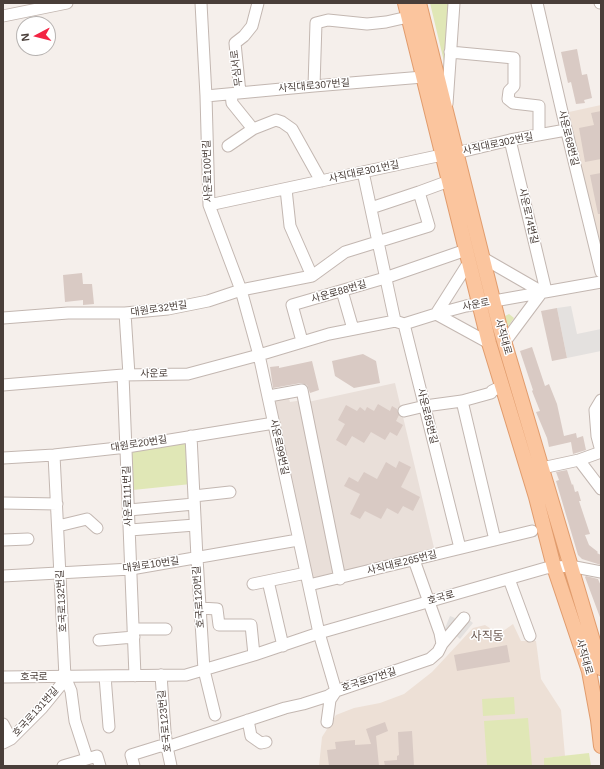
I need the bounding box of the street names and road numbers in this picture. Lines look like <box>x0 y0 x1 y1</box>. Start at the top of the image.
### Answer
street label: 무심서로 <box>229 49 245 87</box>
street label: 사직대로307번길 <box>278 77 350 95</box>
street label: 사운로68번길 <box>555 109 581 167</box>
street label: 사직대로302번길 <box>462 131 534 157</box>
street label: 사운로100번길 <box>201 139 215 203</box>
street label: 사직대로301번길 <box>328 159 400 185</box>
street label: 사운로74번길 <box>516 187 540 245</box>
street label: 사운로88번길 <box>310 278 368 306</box>
street label: 사운로 <box>461 296 491 314</box>
street label: 대원로32번길 <box>130 299 188 319</box>
street label: 사직대로 <box>492 318 514 356</box>
street label: 사운로 <box>140 368 168 380</box>
street label: 사운로85번길 <box>414 387 440 445</box>
street label: 사운로99번길 <box>267 418 291 476</box>
street label: 대원로20번길 <box>110 434 168 454</box>
street label: 사운로111번길 <box>121 465 135 527</box>
street label: 사직대로265번길 <box>366 548 438 578</box>
street label: 대원로10번길 <box>122 555 180 575</box>
street label: 호국로120번길 <box>191 565 207 629</box>
street label: 호국로132번길 <box>54 569 70 633</box>
street label: 호국로 <box>426 588 456 608</box>
street label: 사직대로 <box>573 638 595 676</box>
street label: 호국로97번길 <box>340 665 398 695</box>
street label: 호국로 <box>20 671 48 683</box>
street label: 호국로131번길 <box>11 685 61 739</box>
street label: 호국로123번길 <box>156 689 174 753</box>

